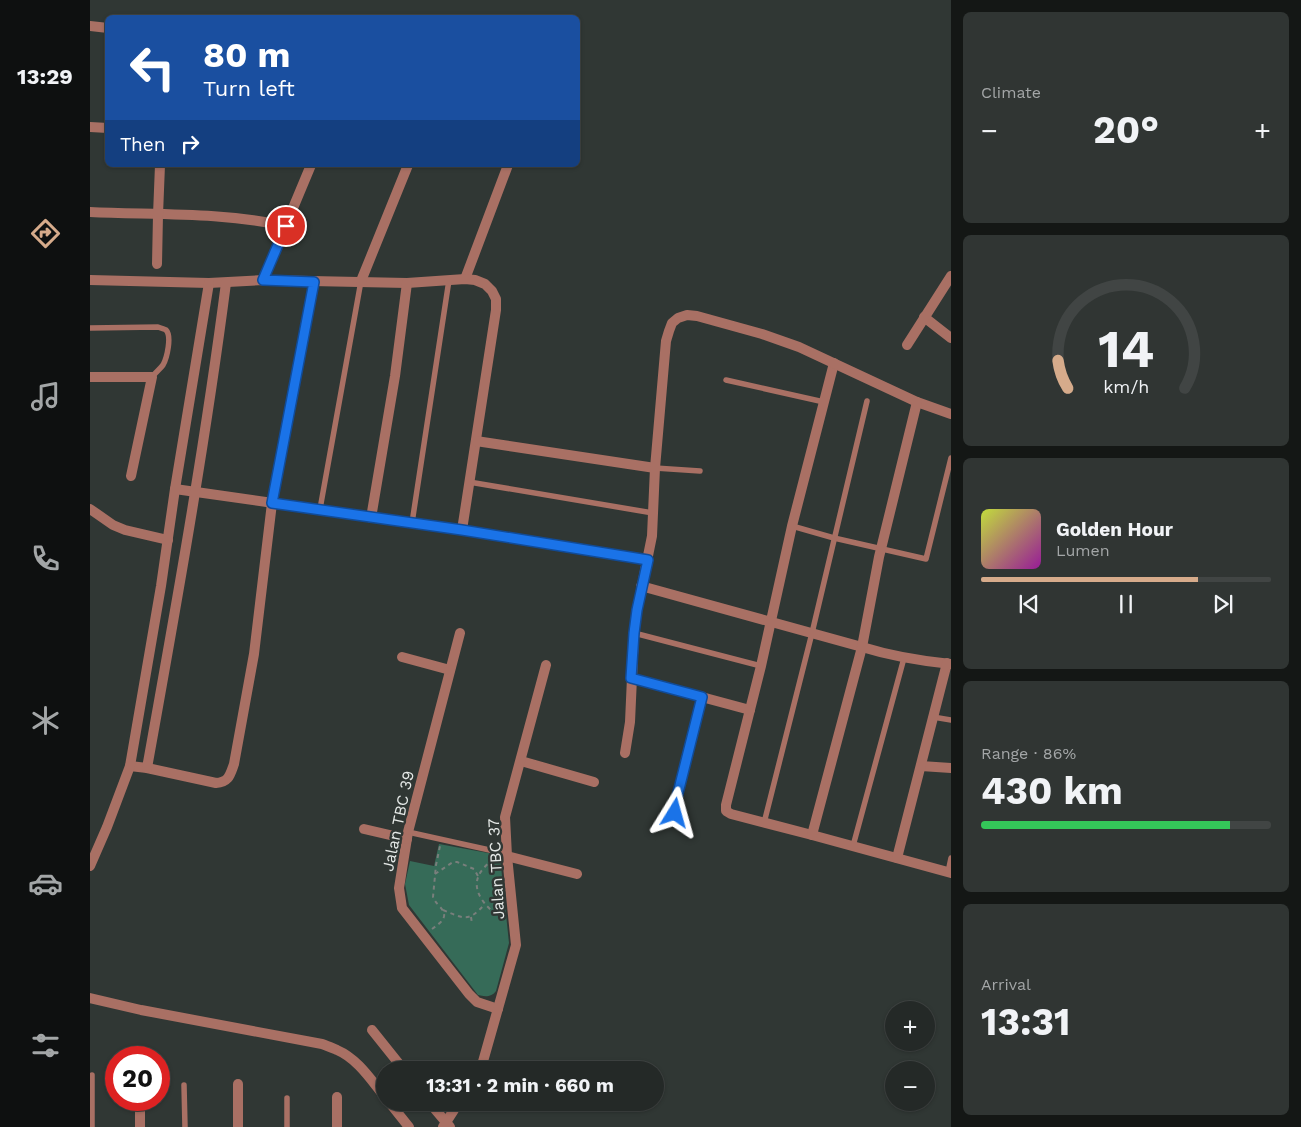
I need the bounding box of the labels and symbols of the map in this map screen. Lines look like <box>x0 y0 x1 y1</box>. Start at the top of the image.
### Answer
pin <box>265 205 307 247</box>
street label: Jalan TBC 39 <box>378 769 418 873</box>
position arrow <box>648 786 700 838</box>
street label: Jalan TBC 37 <box>484 818 508 920</box>
speed limit sign: 20 <box>105 1046 170 1111</box>

